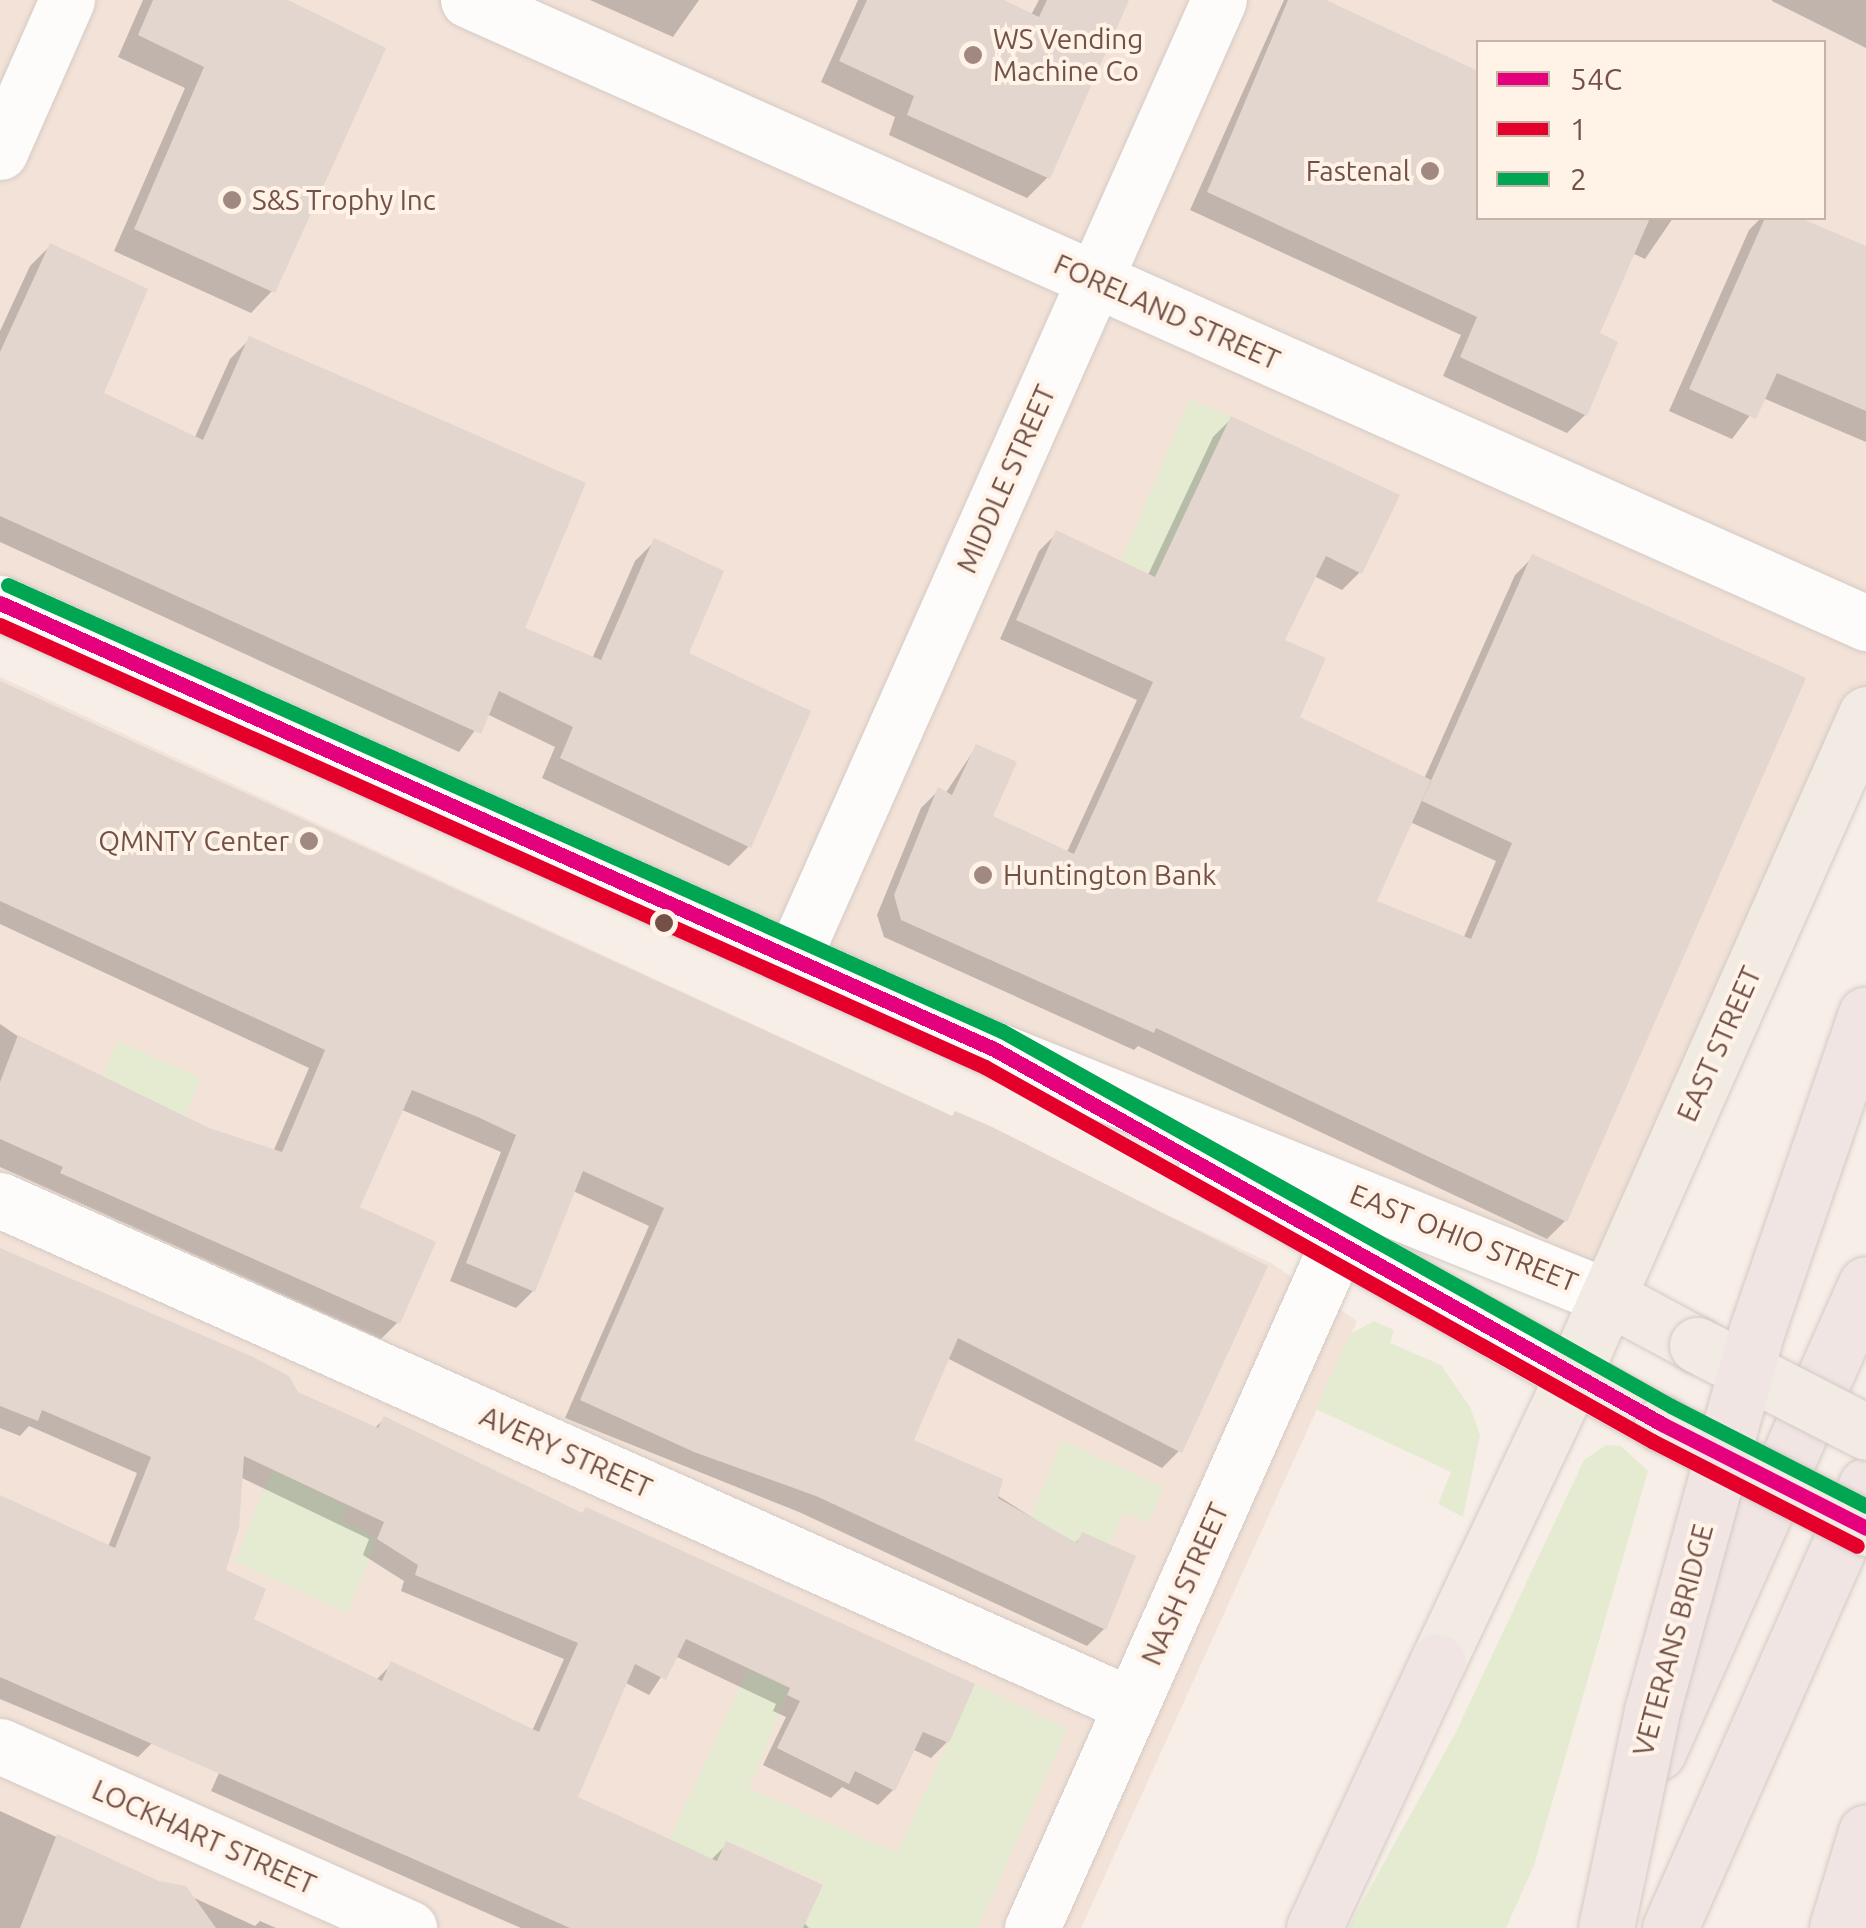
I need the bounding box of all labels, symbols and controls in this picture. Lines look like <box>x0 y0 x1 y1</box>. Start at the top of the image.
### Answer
place label: WS Vending Machine Co <box>993 22 1143 88</box>
legend <box>1476 40 1826 220</box>
marker: WS Vending Machine Co <box>962 44 984 66</box>
text: 54C <box>1570 62 1622 96</box>
text: 1 <box>1570 112 1587 146</box>
place label: Fastenal <box>1306 154 1410 188</box>
marker: Fastenal <box>1419 160 1441 182</box>
text: 2 <box>1570 162 1587 196</box>
place label: S&S Trophy Inc <box>252 183 436 217</box>
marker: S&S Trophy Inc <box>221 189 243 211</box>
street label: FORELAND STREET <box>1049 247 1285 377</box>
street label: MIDDLE STREET <box>950 380 1062 578</box>
place label: QMNTY Center <box>98 824 289 858</box>
marker: QMNTY Center <box>298 830 320 852</box>
place label: Huntington Bank <box>1003 858 1216 892</box>
marker: Huntington Bank <box>972 864 994 886</box>
unlabelled marker <box>654 913 674 933</box>
street label: EAST STREET <box>1670 961 1768 1127</box>
street label: EAST OHIO STREET <box>1345 1177 1583 1299</box>
street label: AVERY STREET <box>475 1399 657 1505</box>
street label: NASH STREET <box>1134 1498 1236 1670</box>
street label: VETERANS BRIDGE <box>1626 1520 1720 1760</box>
street label: LOCKHART STREET <box>87 1773 321 1901</box>

